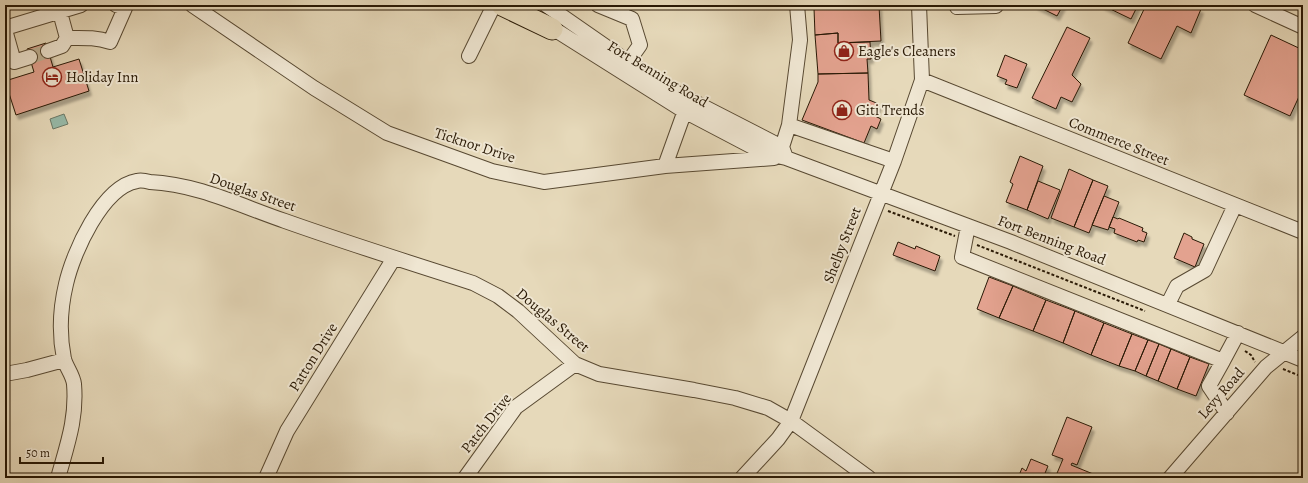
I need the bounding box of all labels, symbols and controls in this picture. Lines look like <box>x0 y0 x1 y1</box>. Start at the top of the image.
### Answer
street label: Fort Benning Road <box>604 36 713 112</box>
shop icon: Eagle's Cleaners <box>833 40 855 62</box>
place label: Eagle's Cleaners <box>858 41 956 61</box>
hotel icon: Holiday Inn <box>41 66 63 88</box>
place label: Holiday Inn <box>66 67 139 87</box>
shop icon: Giti Trends <box>831 99 853 121</box>
place label: Giti Trends <box>856 100 924 120</box>
street label: Commerce Street <box>1066 112 1172 170</box>
street label: Ticknor Drive <box>432 123 518 168</box>
street label: Douglas Street <box>207 168 299 216</box>
street label: Shelby Street <box>818 204 866 286</box>
street label: Fort Benning Road <box>995 210 1110 270</box>
street label: Douglas Street <box>512 283 594 357</box>
street label: Patton Drive <box>284 319 342 395</box>
street label: Levy Road <box>1193 362 1249 423</box>
street label: Patch Drive <box>456 389 516 457</box>
scale bar <box>20 439 103 465</box>
text: 50 m <box>26 445 50 461</box>

